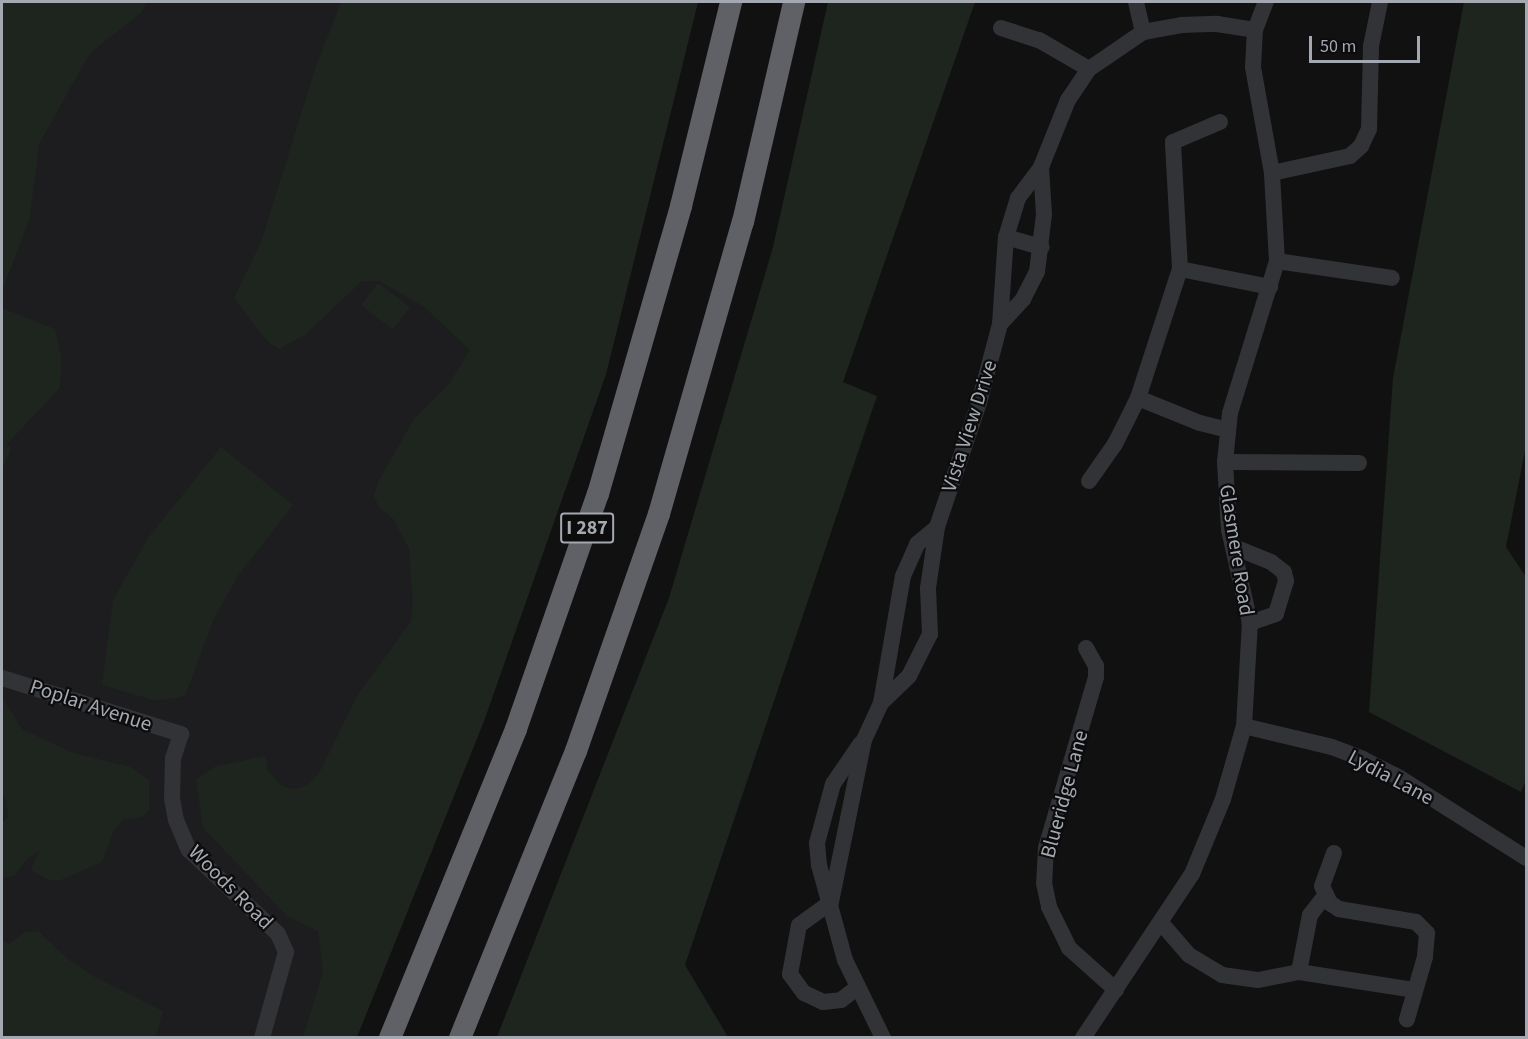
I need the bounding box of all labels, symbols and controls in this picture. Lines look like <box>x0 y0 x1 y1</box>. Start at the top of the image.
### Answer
scale bar <box>1312 24 1423 62</box>
text: 50 m <box>1320 34 1356 59</box>
street label: Vista View Drive <box>936 357 1002 495</box>
street label: Glasmere Road <box>1214 483 1260 617</box>
road number: I 287 <box>560 511 614 545</box>
street label: Poplar Avenue <box>27 673 155 737</box>
street label: Blueridge Lane <box>1035 727 1093 861</box>
street label: Lydia Lane <box>1344 744 1438 810</box>
street label: Woods Road <box>184 840 278 934</box>

